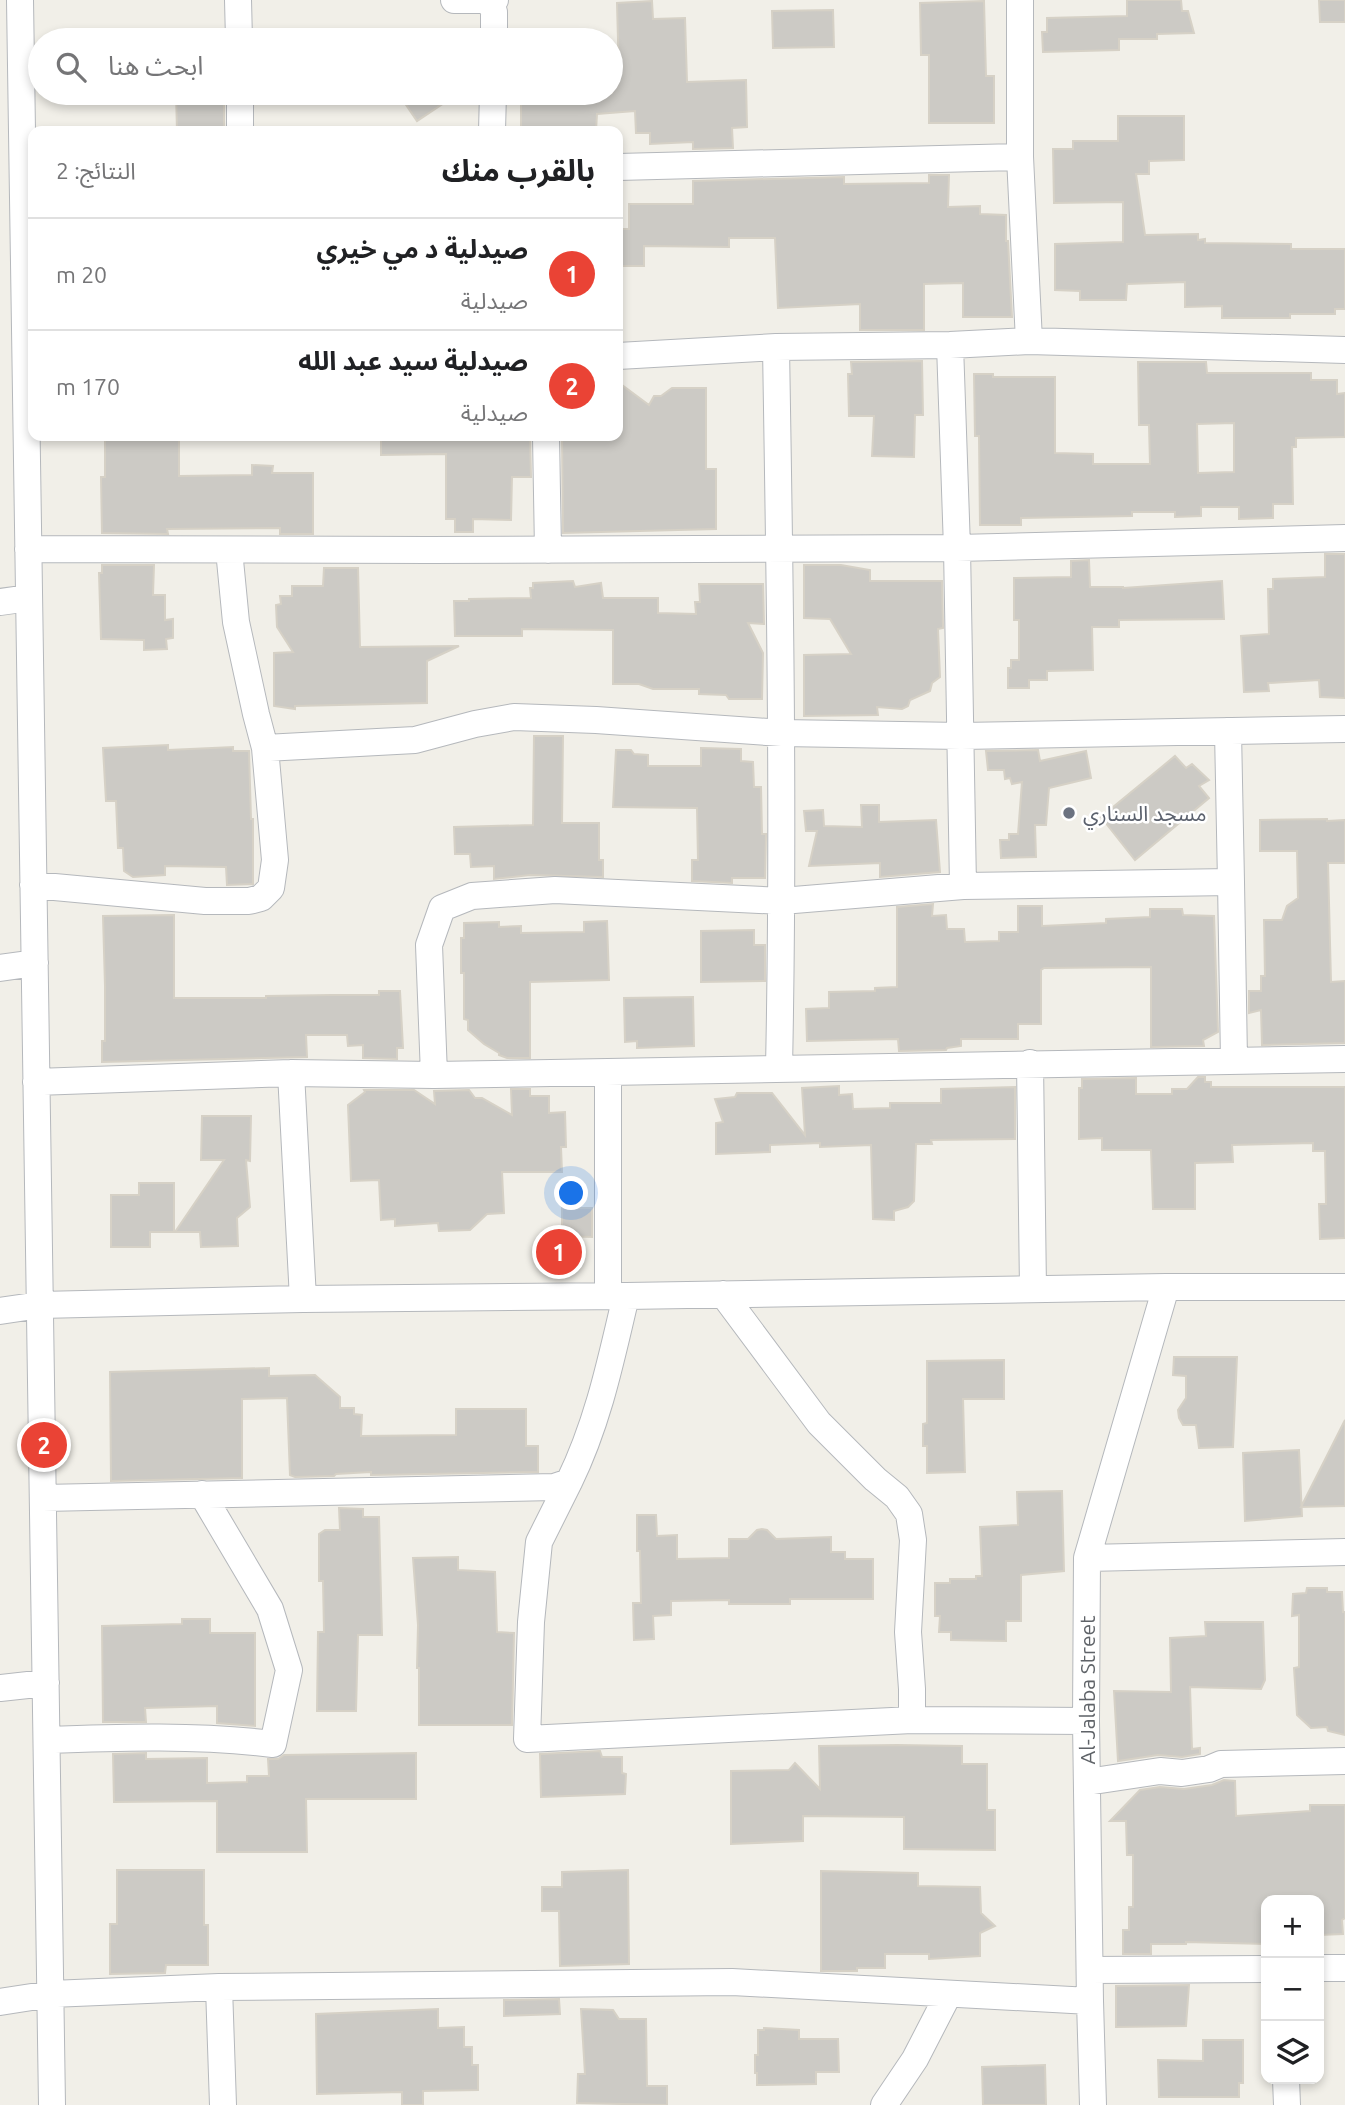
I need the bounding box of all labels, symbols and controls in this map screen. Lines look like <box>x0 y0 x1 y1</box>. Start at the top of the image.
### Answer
search box <box>28 28 623 105</box>
icon: search <box>52 48 90 86</box>
text: ابحث هنا <box>108 51 204 80</box>
text: بالقرب منك <box>442 153 595 187</box>
text: النتائج: 2 <box>56 158 136 183</box>
text: صيدلية د مي خيري <box>316 234 528 263</box>
text: 20 m <box>56 262 107 287</box>
text: 1 <box>566 262 579 287</box>
text: صيدلية <box>461 288 528 313</box>
text: صيدلية سيد عبد الله <box>298 346 528 375</box>
text: 170 m <box>56 374 120 399</box>
text: 2 <box>566 374 579 399</box>
text: صيدلية <box>461 400 528 425</box>
place label: مسجد السناري <box>1083 801 1207 830</box>
marker: مسجد السناري <box>1061 805 1077 821</box>
your location <box>554 1176 588 1210</box>
pin: 1 <box>536 1226 582 1278</box>
pin: 2 <box>21 1419 67 1471</box>
street label: Al-Jalaba Street <box>1075 1616 1099 1764</box>
map controls <box>1261 1895 1324 2084</box>
button: + <box>1261 1895 1324 1958</box>
button: − <box>1261 1958 1324 2021</box>
button: layers <box>1261 2021 1324 2084</box>

